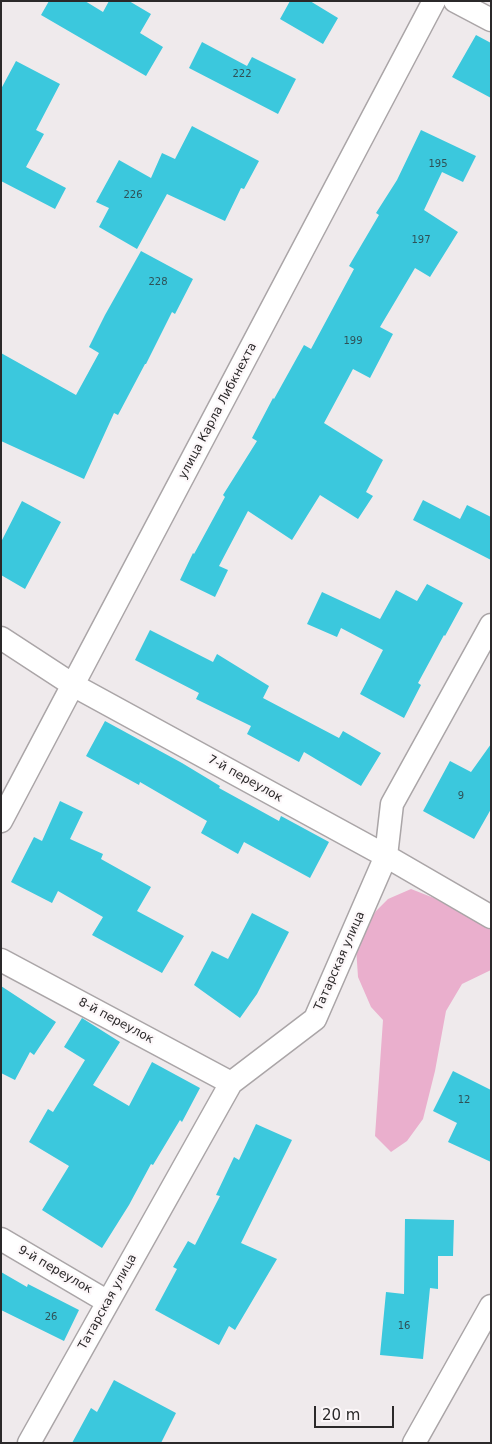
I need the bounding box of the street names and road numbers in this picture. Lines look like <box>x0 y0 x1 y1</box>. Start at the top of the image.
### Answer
street label: улица Карла Либкнехта <box>176 340 260 482</box>
street label: 7-й переулок <box>205 753 285 805</box>
street label: Татарская улица <box>312 909 368 1013</box>
street label: 8-й переулок <box>76 995 156 1047</box>
street label: 9-й переулок <box>15 1243 95 1297</box>
street label: Татарская улица <box>76 1252 140 1352</box>

